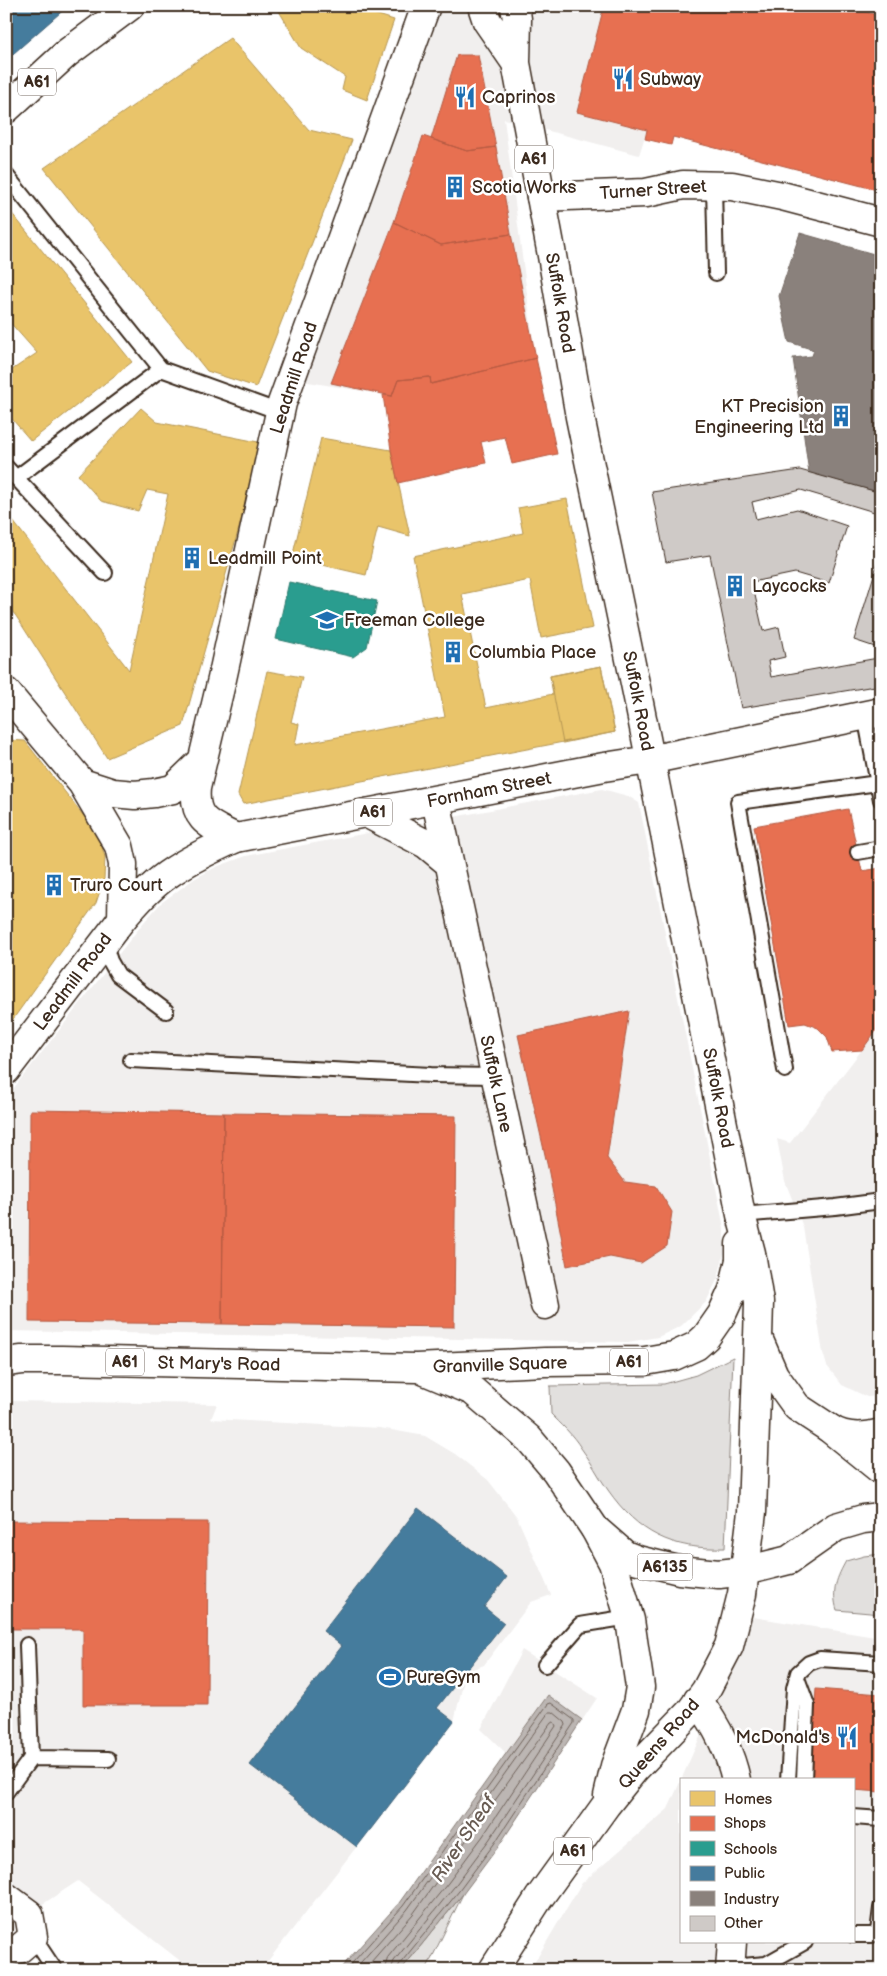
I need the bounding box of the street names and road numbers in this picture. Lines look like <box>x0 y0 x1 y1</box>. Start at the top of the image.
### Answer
road number: A61 <box>18 68 56 95</box>
road number: A61 <box>515 146 553 172</box>
street label: Turner Street <box>599 176 708 204</box>
street label: Suffolk Road <box>541 251 579 355</box>
street label: Leadmill Road <box>266 319 322 437</box>
street label: Suffolk Road <box>618 649 658 753</box>
street label: Fornham Street <box>425 768 553 812</box>
road number: A61 <box>354 799 392 826</box>
street label: Leadmill Road <box>30 929 116 1035</box>
street label: Suffolk Lane <box>475 1034 517 1135</box>
street label: Suffolk Road <box>698 1046 738 1150</box>
road number: A61 <box>106 1348 144 1375</box>
road number: A61 <box>610 1348 648 1375</box>
street label: St Mary's Road <box>157 1352 281 1376</box>
street label: Granville Square <box>433 1352 568 1378</box>
road number: A6135 <box>638 1554 692 1580</box>
street label: Queens Road <box>614 1695 704 1793</box>
road number: A61 <box>554 1838 592 1864</box>

